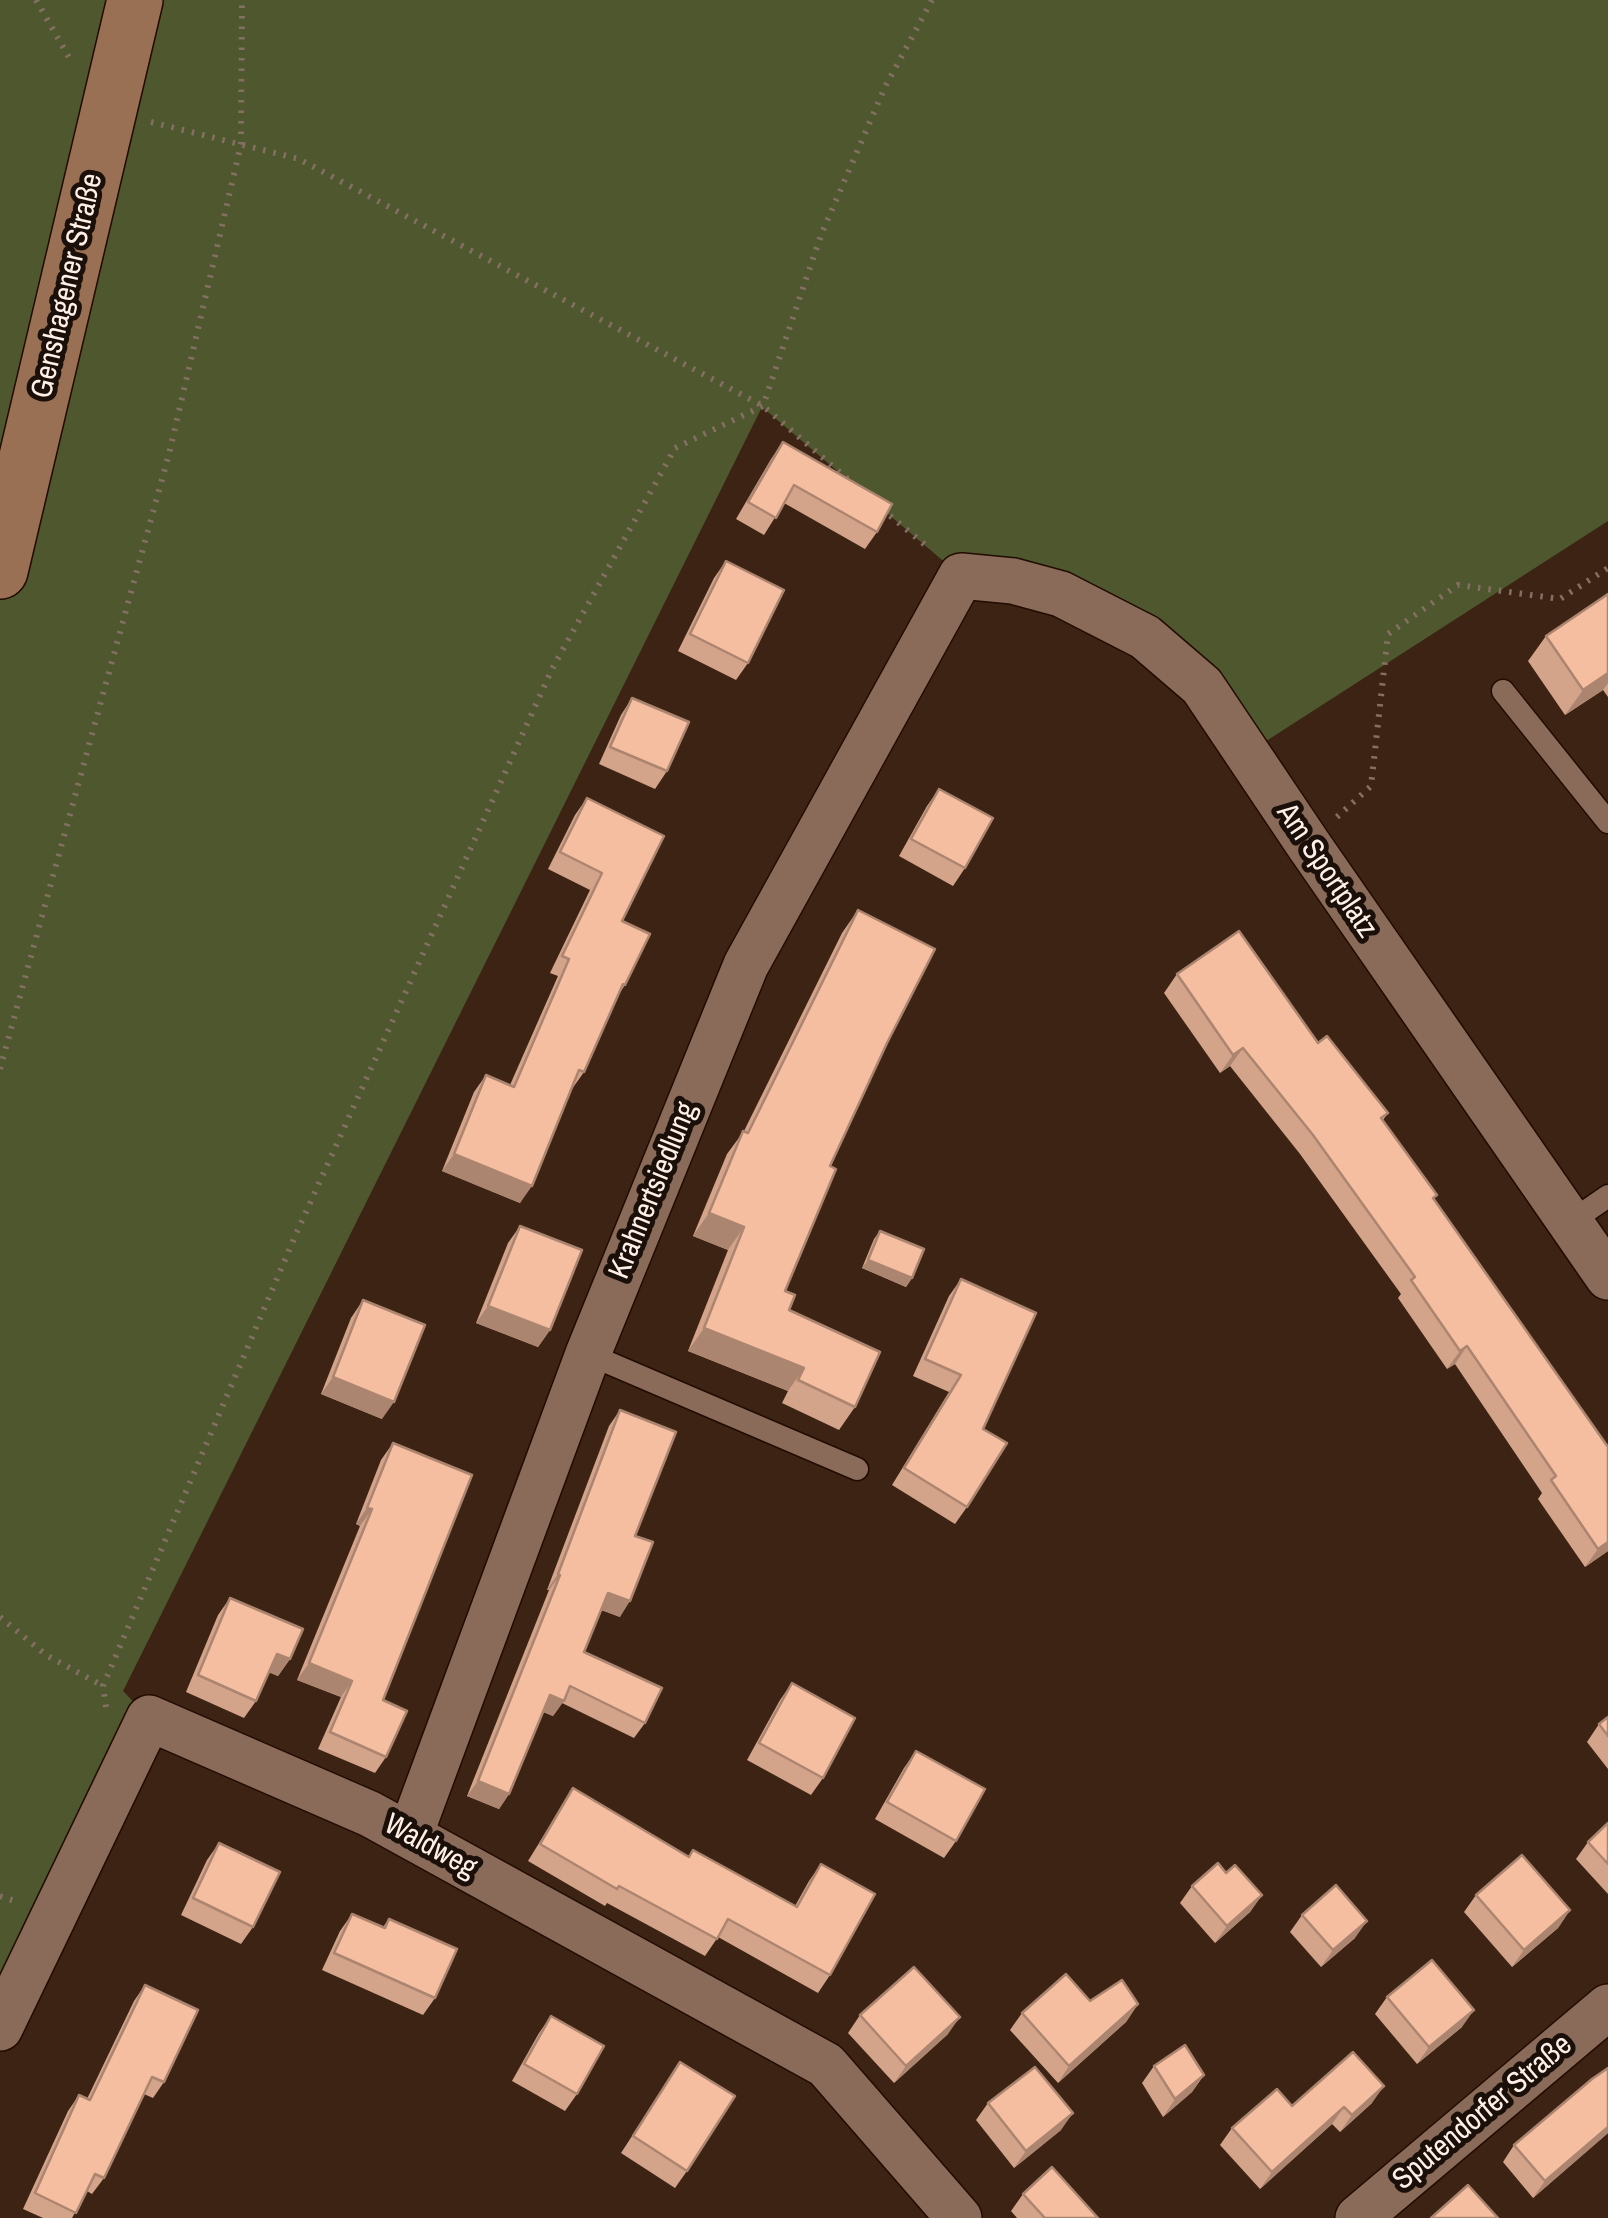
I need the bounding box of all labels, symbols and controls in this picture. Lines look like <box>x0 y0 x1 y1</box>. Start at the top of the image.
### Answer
street label: Genshagener Straße <box>25 170 111 402</box>
street label: Am Sportplatz <box>1268 797 1384 945</box>
street label: Krahnertsiedlung <box>602 1097 706 1285</box>
street label: Waldweg <box>377 1807 483 1887</box>
street label: Sputendorfer Straße <box>1386 2028 1580 2198</box>

